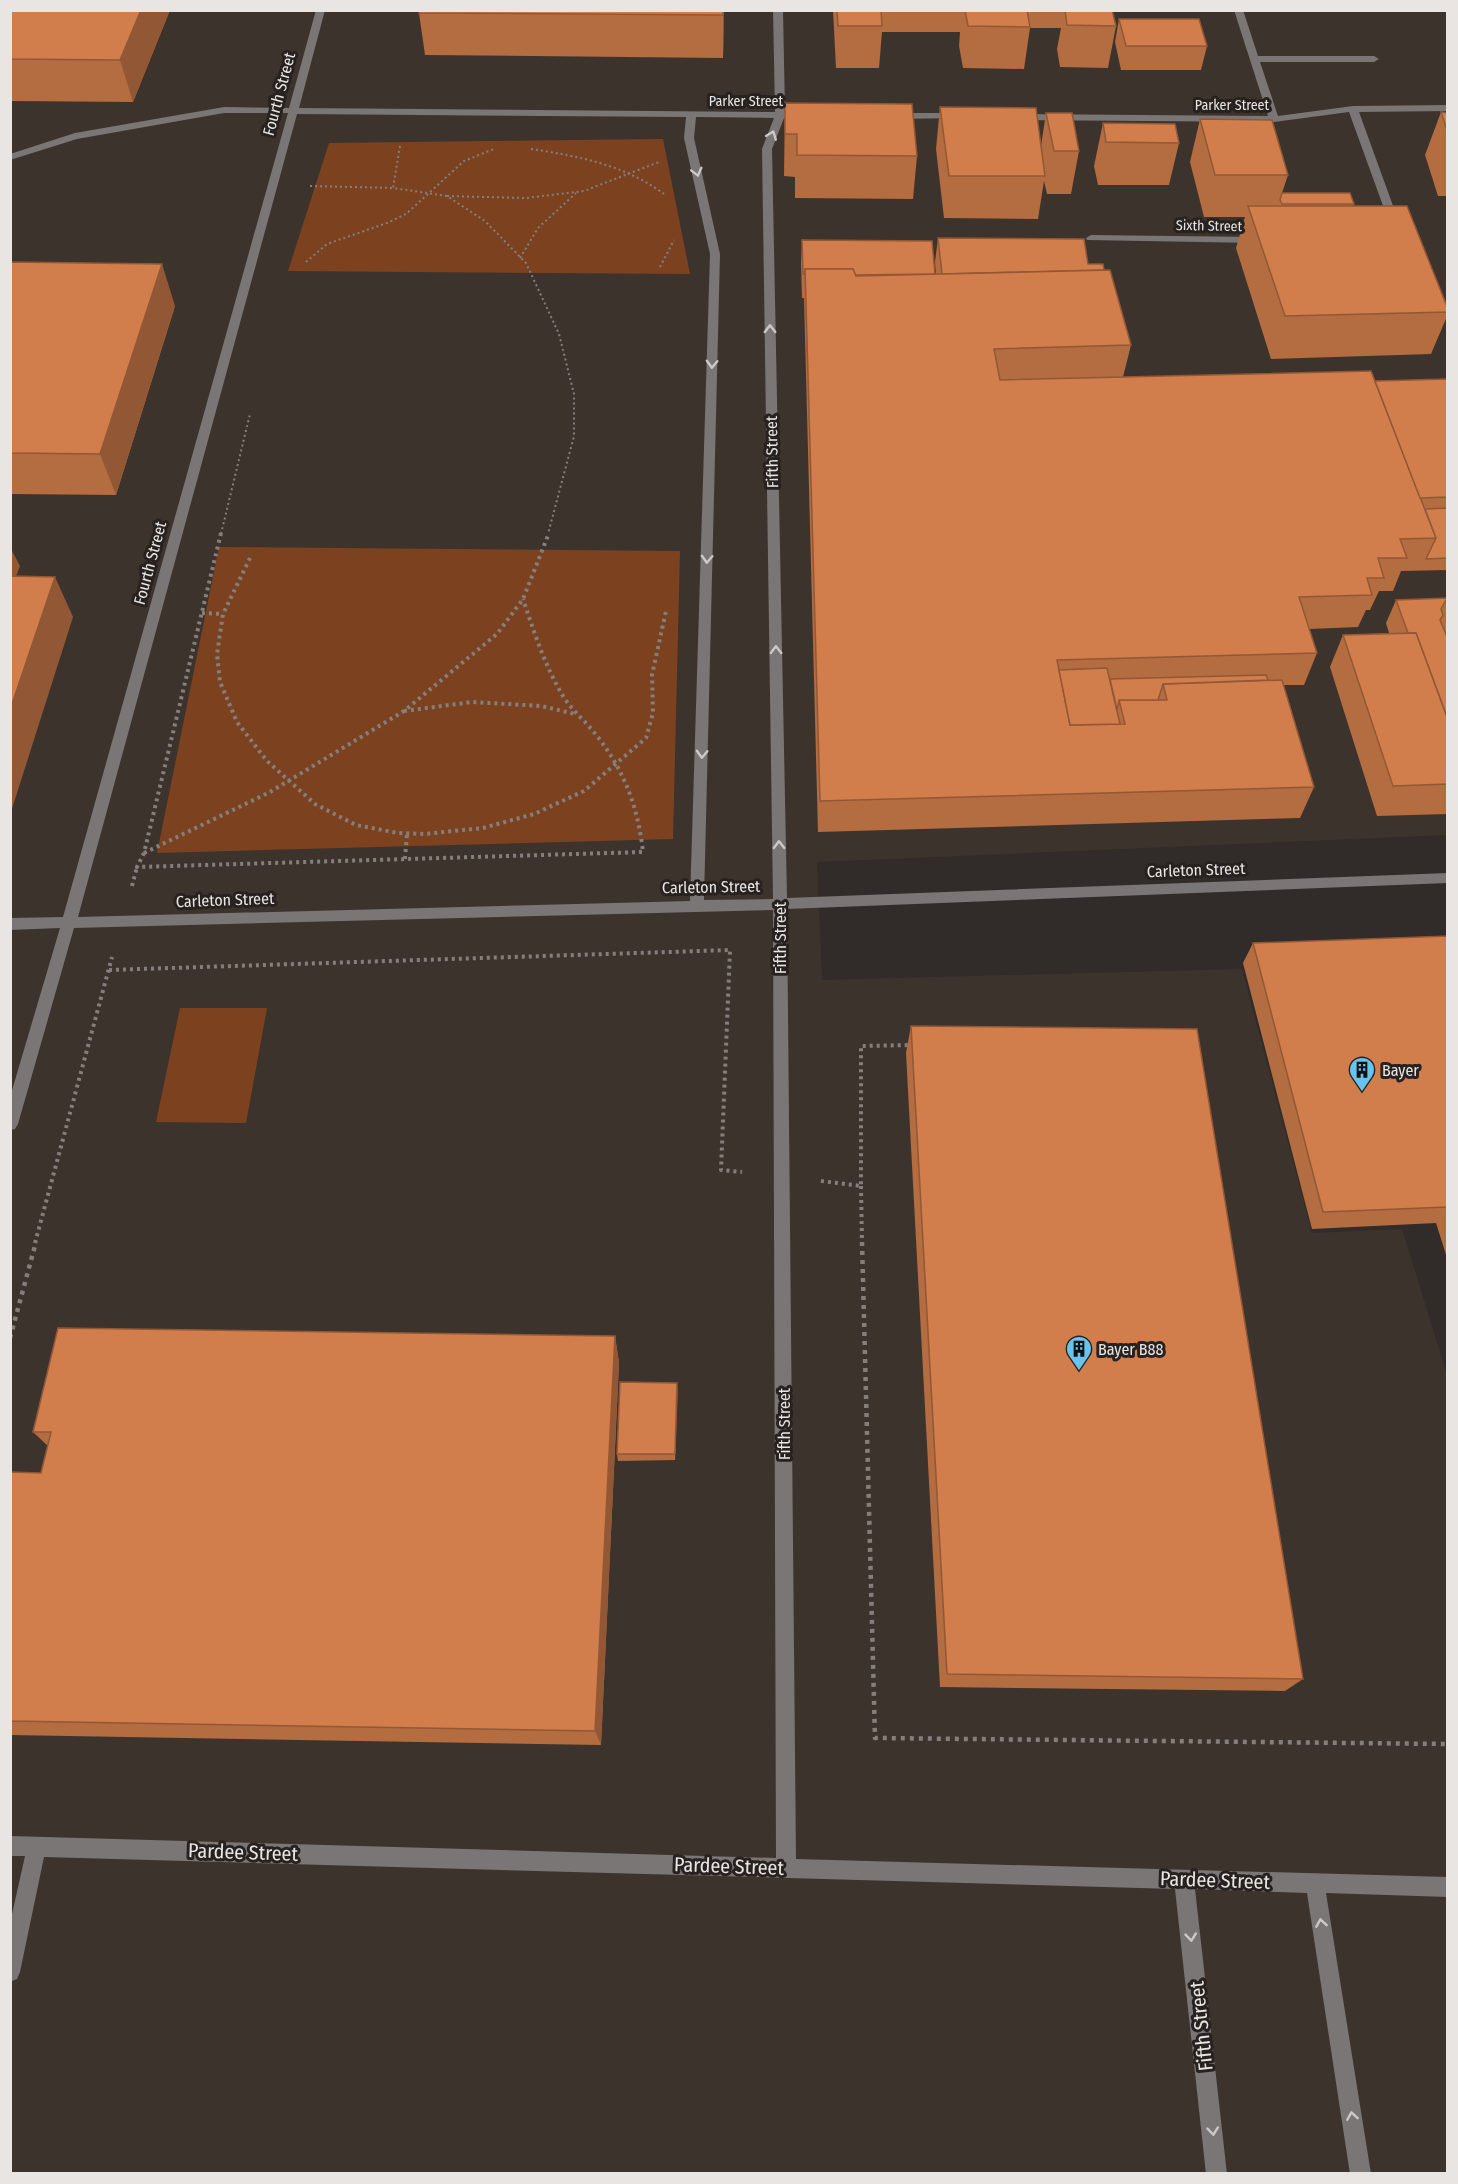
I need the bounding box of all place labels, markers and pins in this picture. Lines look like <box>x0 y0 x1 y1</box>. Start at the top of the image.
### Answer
building icon: Bayer <box>1347 1055 1377 1093</box>
place label: Bayer <box>1382 1061 1419 1080</box>
building icon: Bayer B88 <box>1064 1334 1094 1372</box>
place label: Bayer B88 <box>1098 1340 1163 1359</box>

